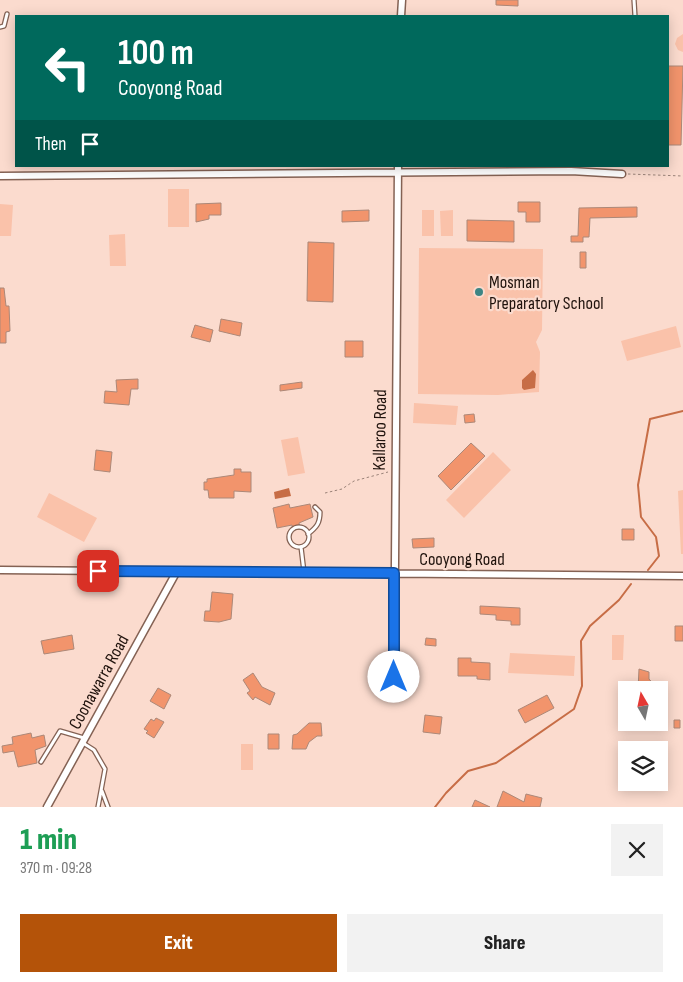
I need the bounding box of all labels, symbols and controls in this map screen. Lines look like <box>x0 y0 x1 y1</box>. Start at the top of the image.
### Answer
text: 100 m <box>118 32 194 75</box>
icon: left <box>35 35 100 100</box>
text: Cooyong Road <box>118 75 222 102</box>
icon: arrive <box>76 130 104 158</box>
text: Then <box>35 133 66 156</box>
place label: Mosman Preparatory School <box>489 272 604 314</box>
marker: Mosman Preparatory School <box>473 286 485 298</box>
street label: Kallaroo Road <box>369 389 391 471</box>
street label: Cooyong Road <box>419 549 505 570</box>
pin <box>77 550 119 592</box>
icon: arrive <box>84 557 112 585</box>
street label: Coonawarra Road <box>64 631 134 733</box>
position arrow <box>367 650 419 702</box>
north arrow <box>618 681 668 731</box>
map controls <box>618 681 668 791</box>
button: layers <box>618 741 668 791</box>
text: 1 min <box>20 822 77 858</box>
button: close <box>611 824 663 876</box>
text: 370 m · 09:28 <box>20 859 92 878</box>
button: Exit <box>20 914 337 972</box>
button: Share <box>347 914 663 972</box>

